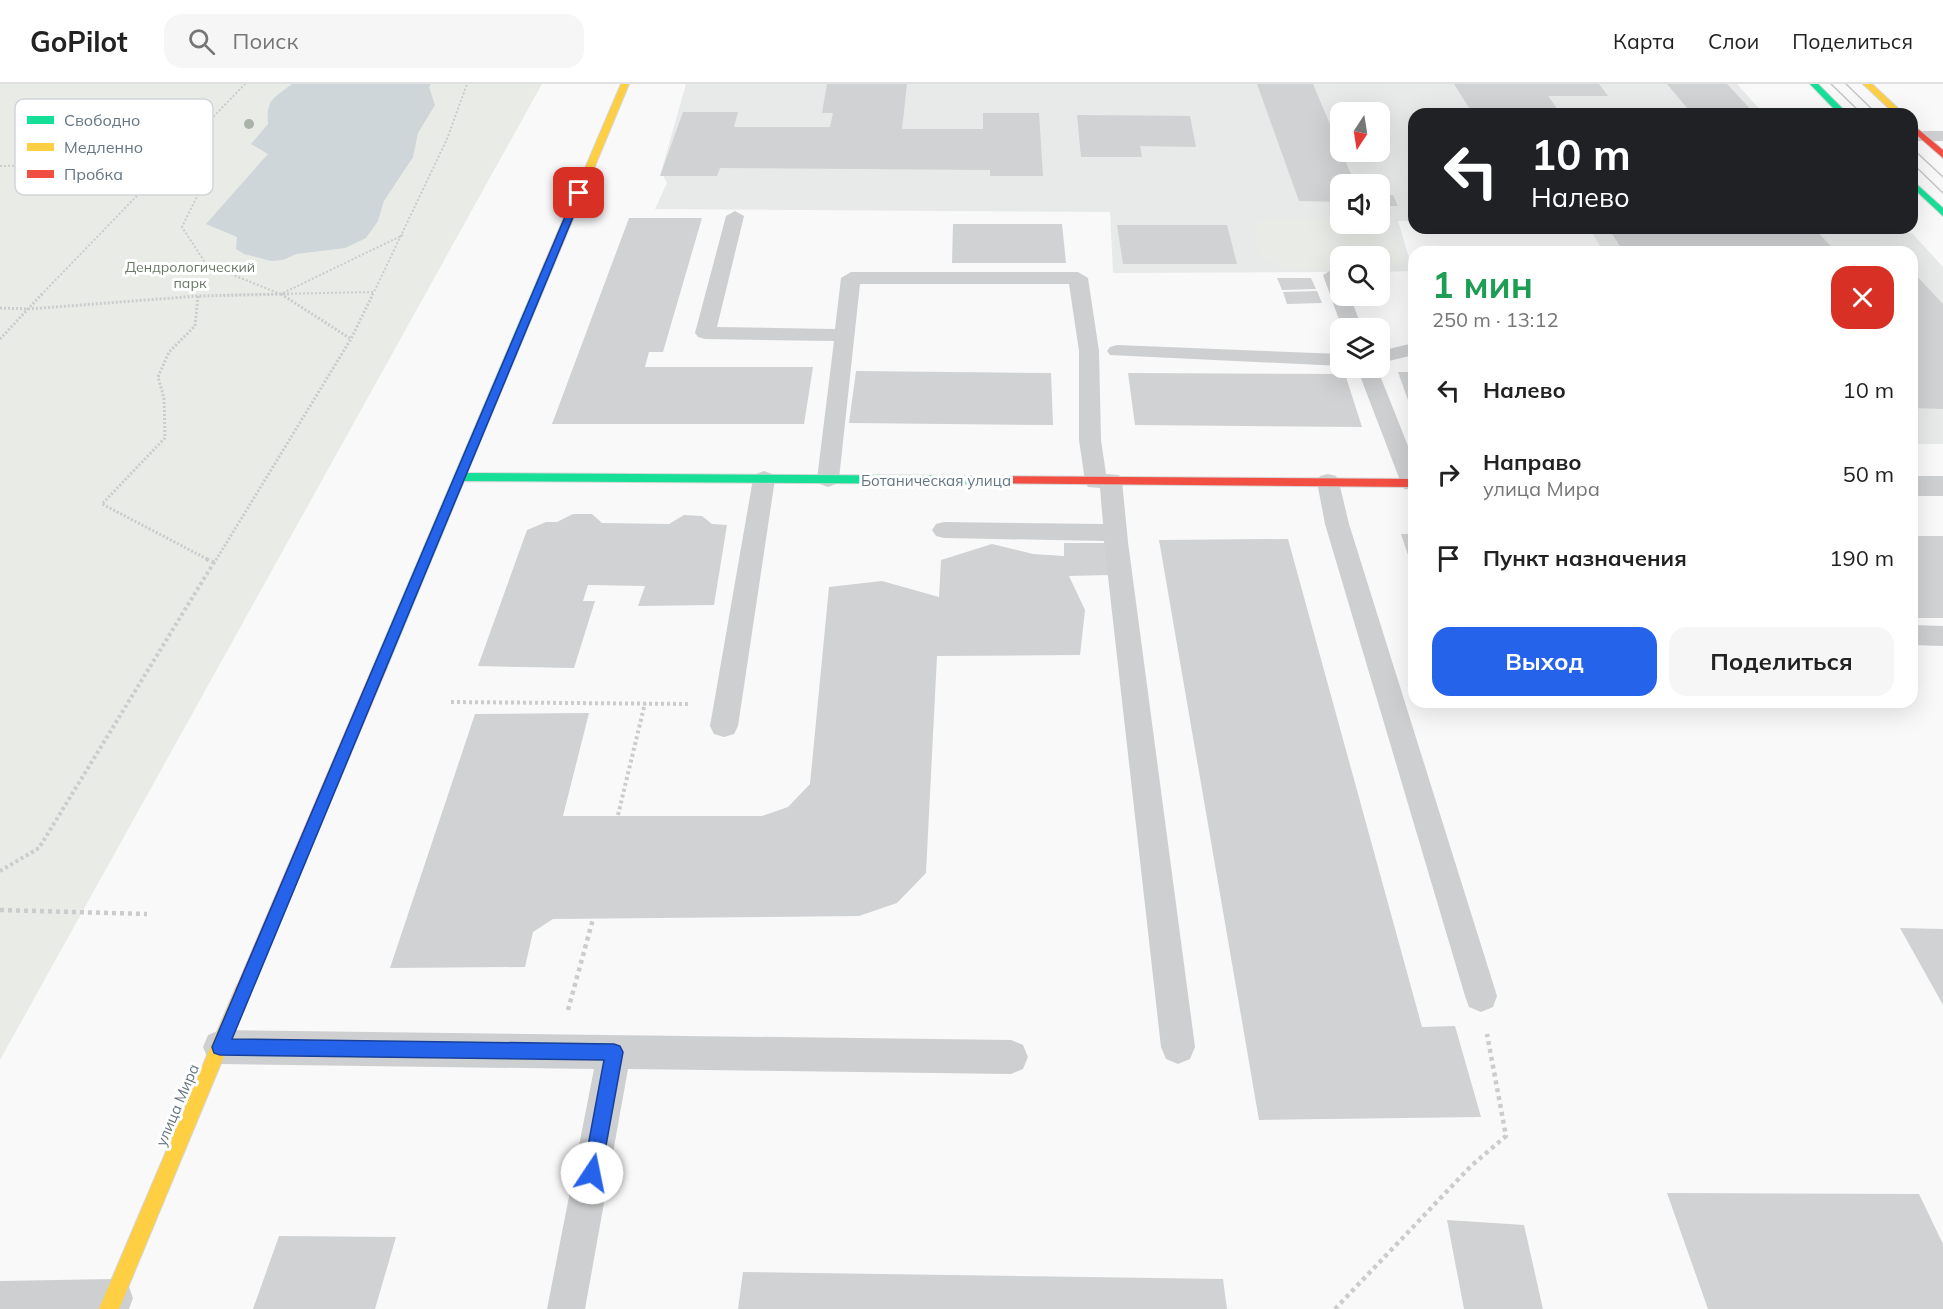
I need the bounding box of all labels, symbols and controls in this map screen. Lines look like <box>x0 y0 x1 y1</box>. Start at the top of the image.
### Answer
search box <box>164 14 584 68</box>
text: GoPilot <box>30 24 128 59</box>
icon: search <box>185 25 218 58</box>
text: Поиск <box>233 27 298 55</box>
text: Карта <box>1613 28 1675 54</box>
text: Слои <box>1708 28 1759 54</box>
text: Поделиться <box>1792 28 1913 54</box>
legend <box>15 99 213 195</box>
north arrow <box>1330 102 1390 162</box>
map controls <box>1330 102 1390 378</box>
text: Свободно <box>64 110 140 130</box>
text: 10 m <box>1531 128 1631 181</box>
icon: left <box>1432 132 1510 210</box>
text: Медленно <box>64 137 143 157</box>
text: Пробка <box>64 164 123 184</box>
pin <box>553 167 604 218</box>
button: sound <box>1330 174 1390 234</box>
icon: arrive <box>562 176 595 209</box>
text: Налево <box>1531 180 1630 214</box>
button: search <box>1330 246 1390 306</box>
park label: Дендрологический парк <box>125 258 255 292</box>
text: 1 мин <box>1432 262 1533 307</box>
button: close <box>1831 266 1894 329</box>
text: 250 m · 13:12 <box>1432 307 1558 332</box>
button: layers <box>1330 318 1390 378</box>
icon: left <box>1432 374 1465 407</box>
text: Налево <box>1483 376 1566 404</box>
text: 10 m <box>1843 376 1894 404</box>
text: Направо <box>1483 448 1581 476</box>
icon: right <box>1432 458 1465 491</box>
text: 50 m <box>1843 460 1894 488</box>
street label: Ботаническая улица <box>861 471 1011 490</box>
text: улица Мира <box>1483 476 1600 501</box>
icon: arrive <box>1432 542 1465 575</box>
text: Пункт назначения <box>1483 544 1687 572</box>
text: 190 m <box>1829 544 1894 572</box>
button: Выход <box>1432 627 1657 696</box>
button: Поделиться <box>1669 627 1894 696</box>
street label: улица Мира <box>151 1061 203 1149</box>
position arrow <box>560 1141 624 1205</box>

